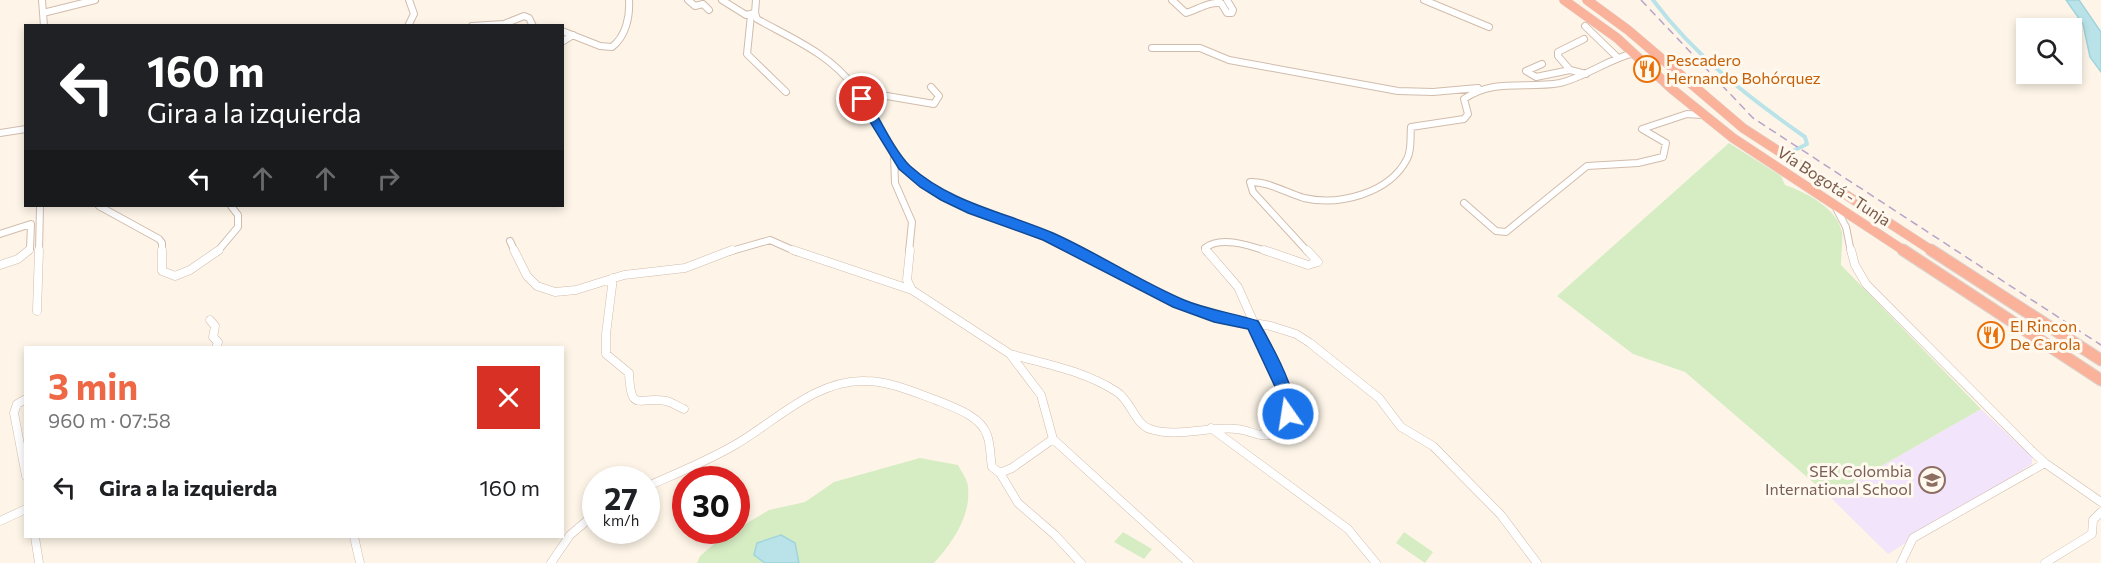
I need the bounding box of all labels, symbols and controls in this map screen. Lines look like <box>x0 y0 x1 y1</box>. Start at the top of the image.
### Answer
map controls <box>2016 18 2082 84</box>
button: search <box>2016 18 2082 84</box>
text: 160 m <box>147 44 265 96</box>
icon: left <box>48 48 126 126</box>
place label: Pescadero Hernando Bohórquez <box>1666 50 1821 87</box>
restaurant icon: Pescadero Hernando Bohórquez <box>1632 54 1662 84</box>
pin <box>836 73 887 124</box>
icon: arrive <box>845 82 878 115</box>
text: Gira a la izquierda <box>147 96 361 129</box>
street label: Vía Bogotá - Tunja <box>1774 142 1895 229</box>
icon: left <box>183 162 216 195</box>
icon: ahead <box>246 162 279 195</box>
icon: ahead <box>309 162 342 195</box>
icon: right <box>372 162 405 195</box>
place label: El Rincon De Carola <box>2010 316 2081 353</box>
restaurant icon: El Rincon De Carola <box>1976 320 2006 350</box>
text: 3 min <box>48 363 138 407</box>
button: close <box>477 366 540 429</box>
position arrow <box>1256 382 1320 446</box>
text: 960 m · 07:58 <box>48 408 171 432</box>
place label: SEK Colombia International School <box>1765 461 1912 498</box>
school or university icon: SEK Colombia International School <box>1917 465 1947 495</box>
speed limit sign: 30 <box>672 466 750 544</box>
icon: left <box>48 471 81 504</box>
text: Gira a la izquierda <box>99 474 277 501</box>
text: 160 m <box>479 474 540 501</box>
text: 27 <box>604 479 638 516</box>
text: km/h <box>603 511 639 529</box>

